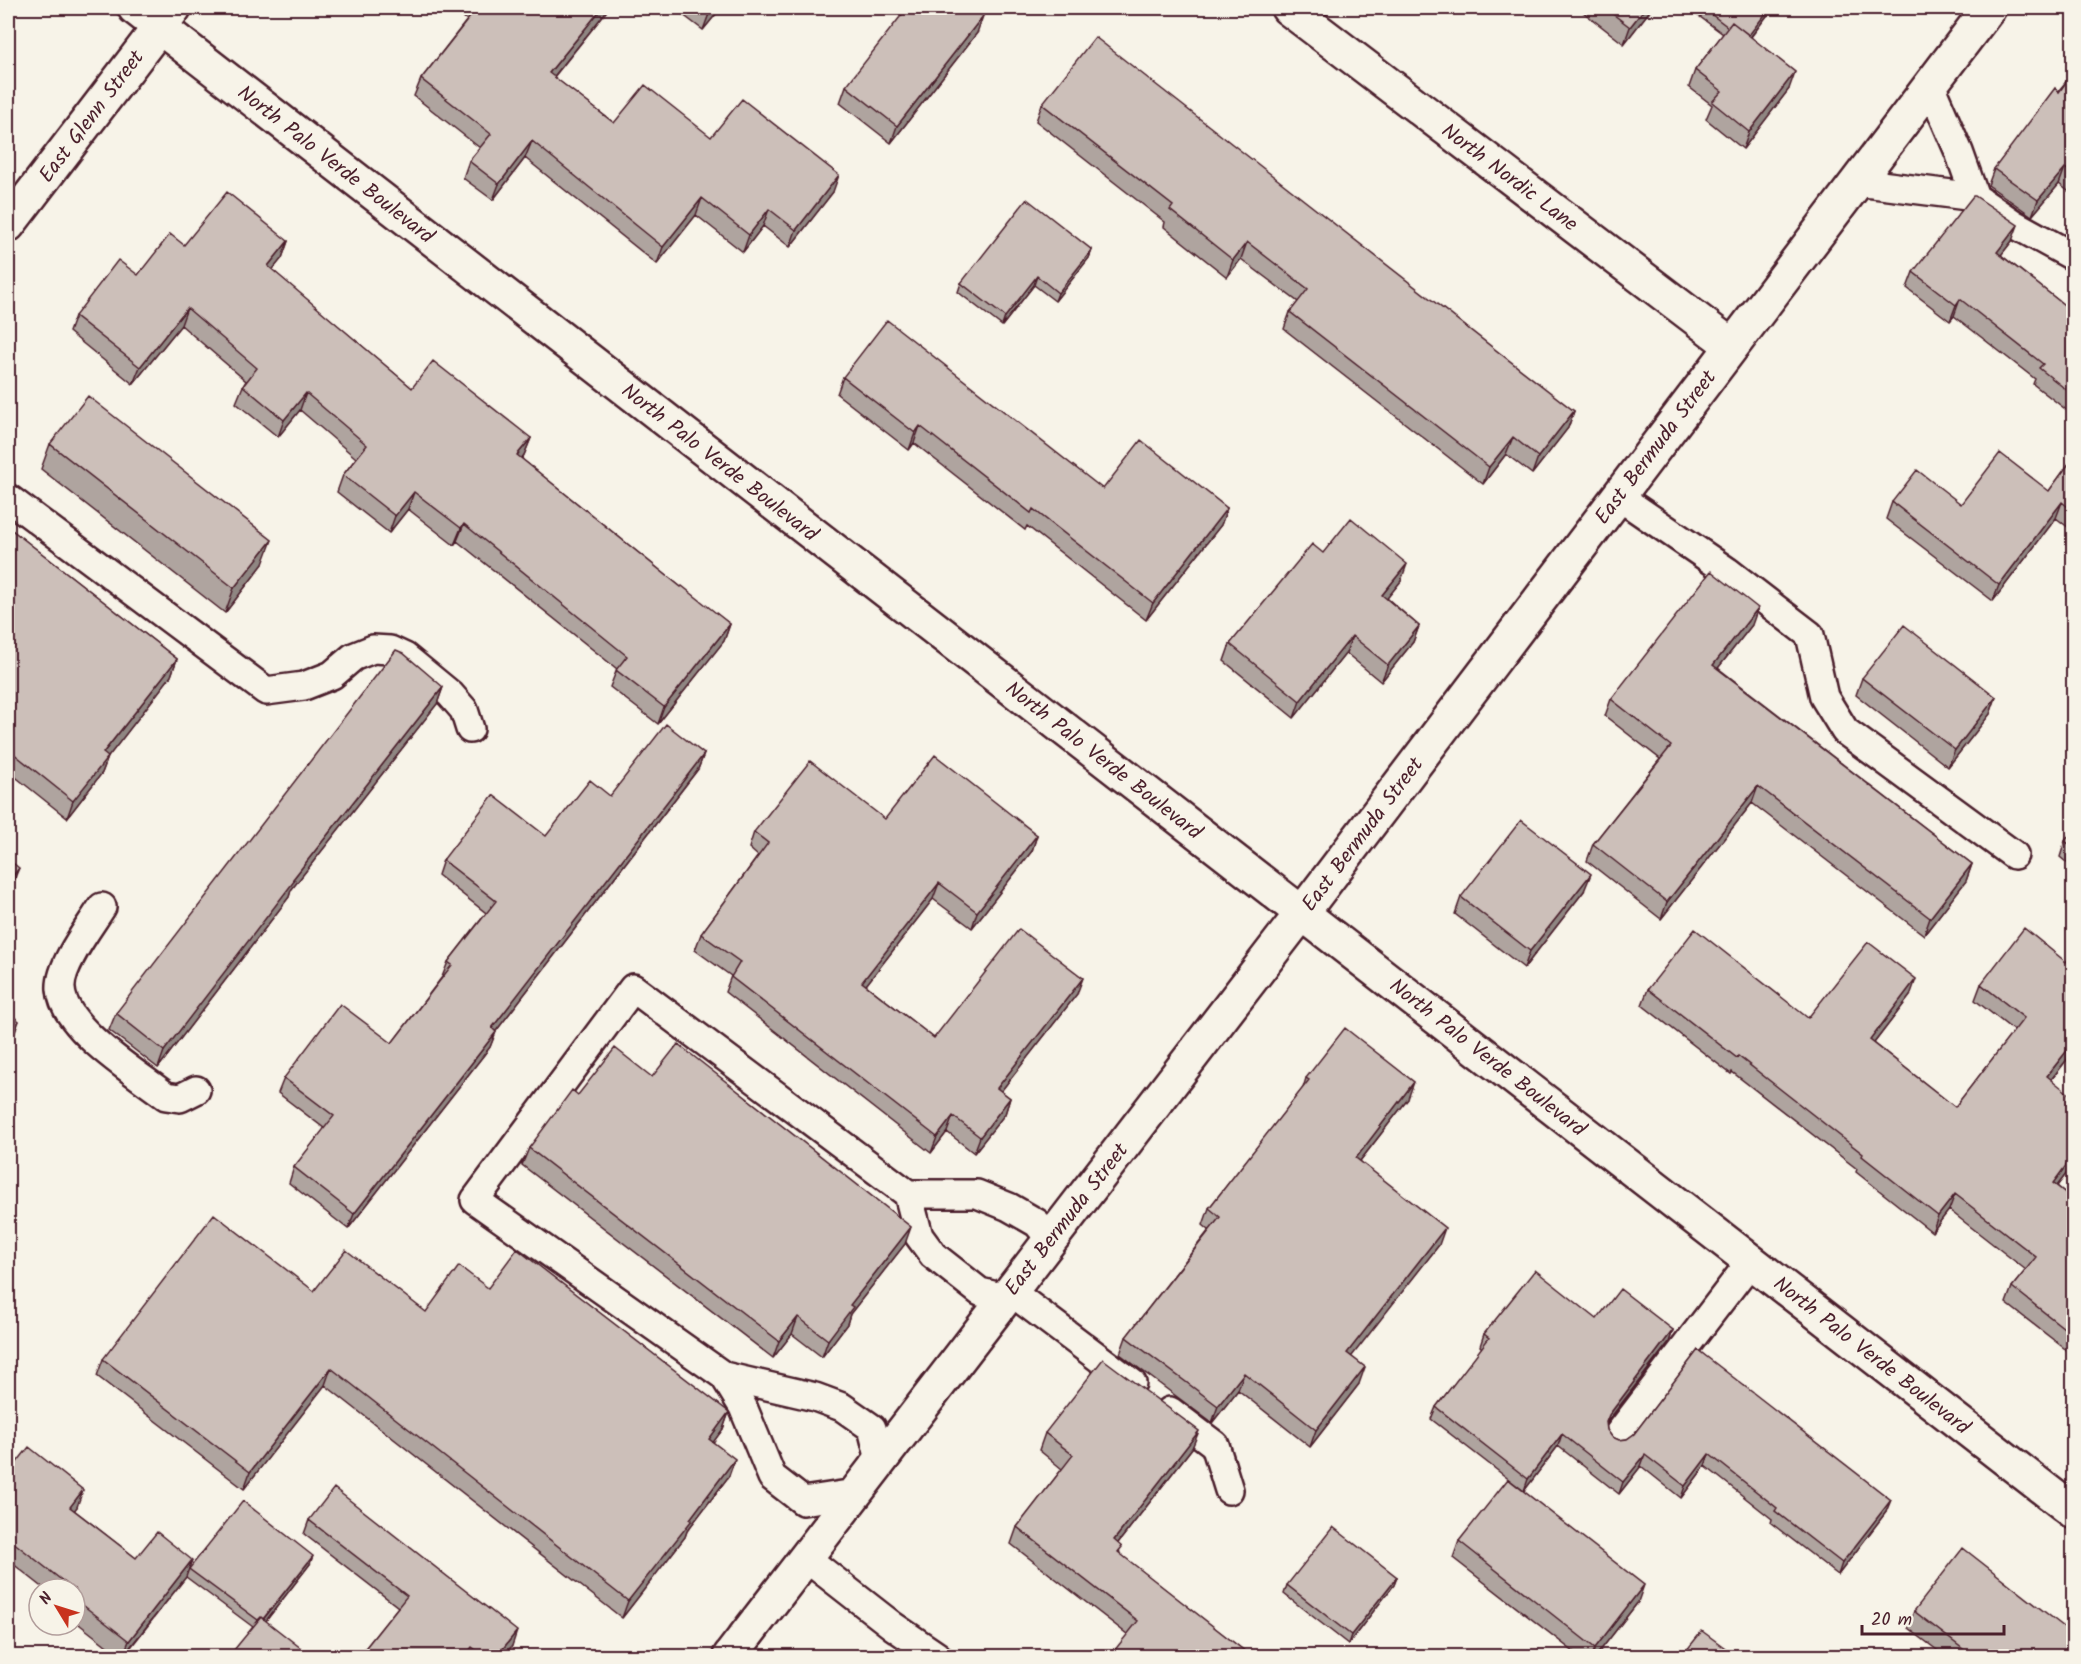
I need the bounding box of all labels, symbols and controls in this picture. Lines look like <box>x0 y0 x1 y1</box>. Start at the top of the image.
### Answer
street label: East Glenn Street <box>31 43 154 190</box>
street label: North Palo Verde Boulevard <box>229 78 441 253</box>
street label: North Nordic Lane <box>1434 116 1585 241</box>
street label: East Bermuda Street <box>1587 363 1726 532</box>
street label: North Palo Verde Boulevard <box>613 376 825 551</box>
street label: North Palo Verde Boulevard <box>997 674 1209 849</box>
street label: East Bermuda Street <box>1294 750 1433 919</box>
street label: North Palo Verde Boulevard <box>1381 971 1593 1146</box>
street label: East Bermuda Street <box>997 1136 1138 1303</box>
street label: North Palo Verde Boulevard <box>1765 1269 1977 1444</box>
north arrow <box>27 1577 87 1637</box>
text: N <box>33 1587 59 1610</box>
scale bar <box>1862 1598 2004 1636</box>
text: 20 m <box>1871 1606 1912 1635</box>

